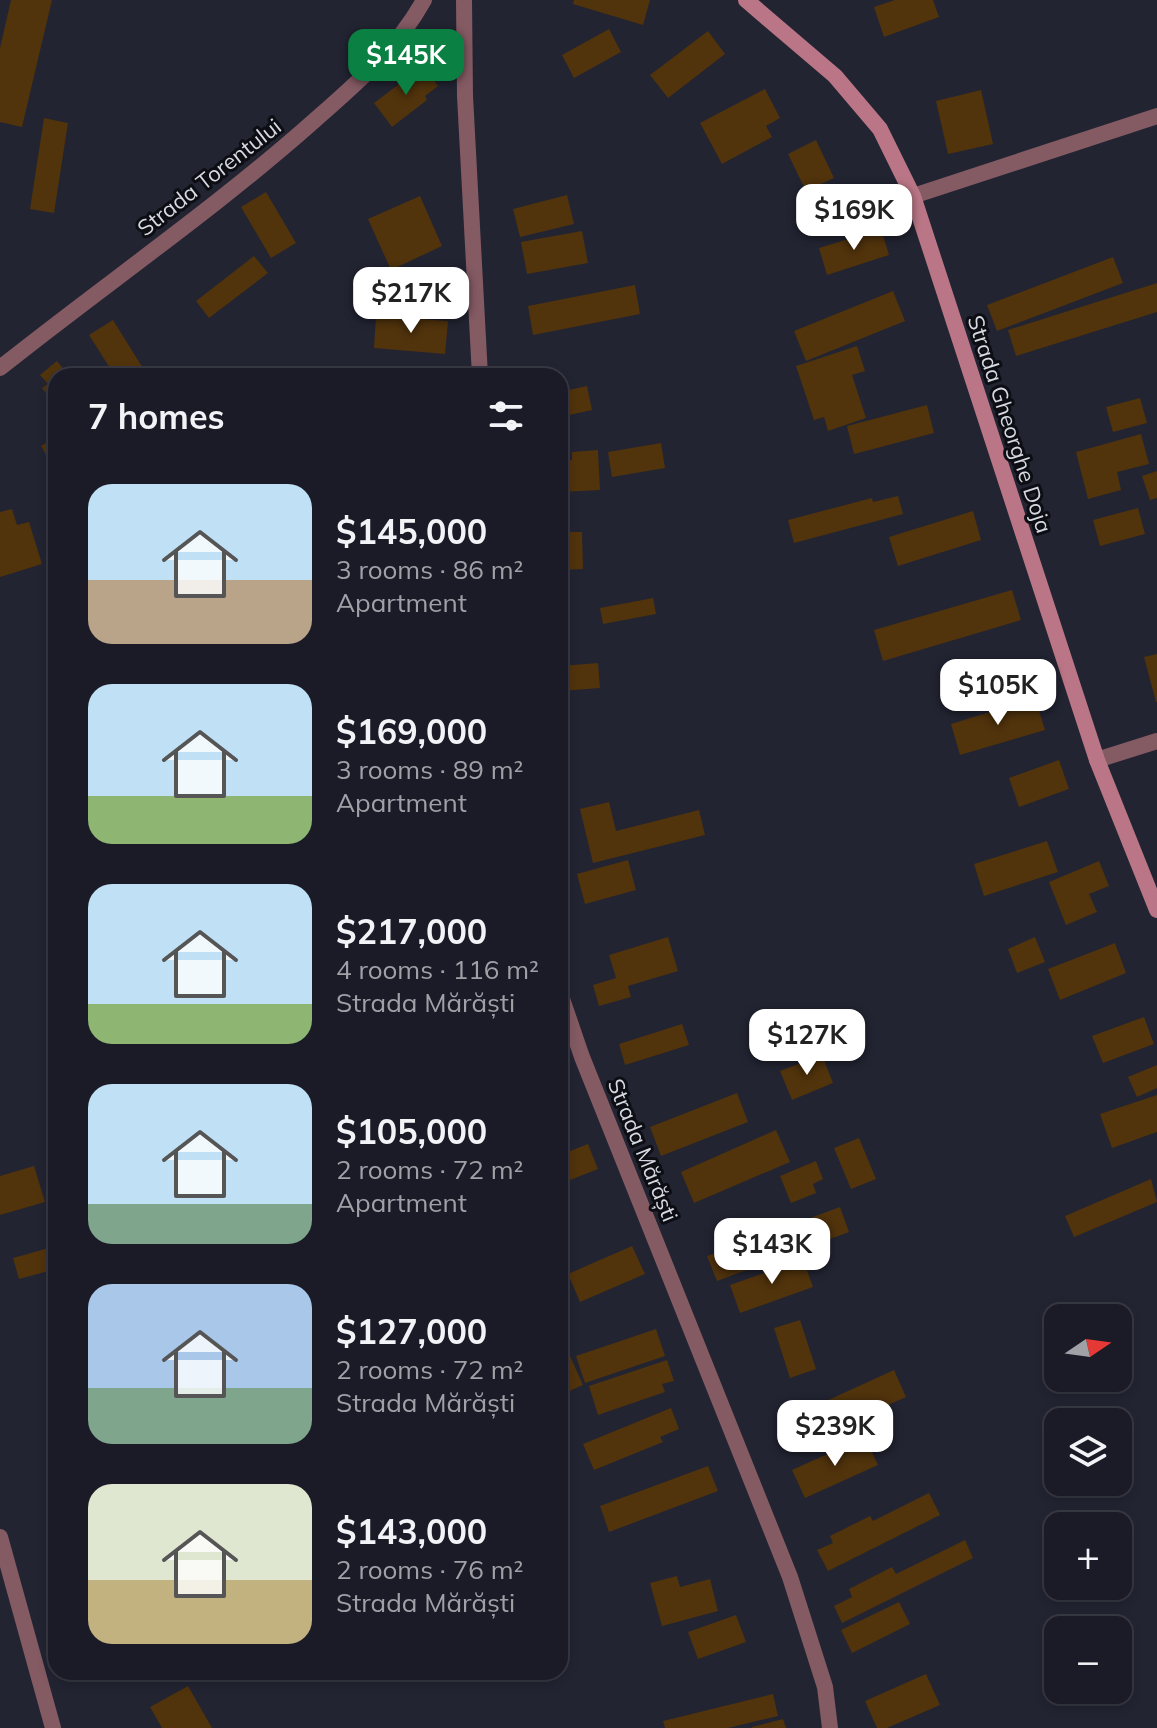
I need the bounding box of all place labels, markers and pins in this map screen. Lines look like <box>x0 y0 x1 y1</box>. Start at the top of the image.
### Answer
pin: $145K <box>350 29 462 97</box>
pin: $169K <box>798 184 910 252</box>
pin: $217K <box>355 267 467 335</box>
pin: $105K <box>942 659 1054 727</box>
pin: $127K <box>751 1009 863 1077</box>
pin: $143K <box>716 1218 828 1286</box>
pin: $239K <box>779 1400 891 1468</box>

